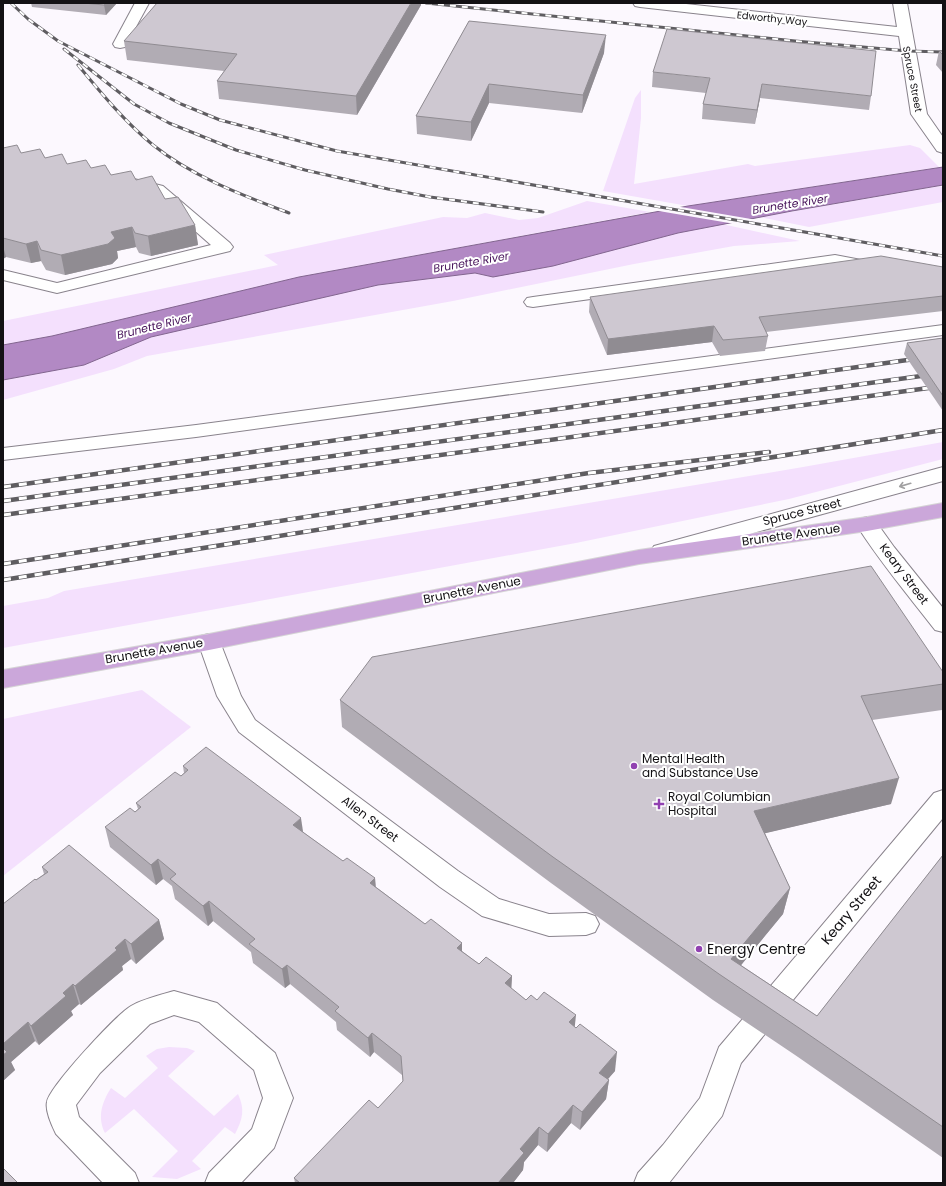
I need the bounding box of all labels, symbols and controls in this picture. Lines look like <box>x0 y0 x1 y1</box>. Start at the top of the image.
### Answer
street label: Edworthy Way <box>736 7 808 30</box>
street label: Spruce Street <box>899 45 926 114</box>
water label: Brunette River <box>751 190 830 218</box>
water label: Brunette River <box>432 247 511 277</box>
water label: Brunette River <box>115 309 194 343</box>
one-way arrow <box>899 482 912 489</box>
street label: Spruce Street <box>761 494 843 529</box>
street label: Brunette Avenue <box>741 519 841 550</box>
street label: Keary Street <box>876 540 933 608</box>
street label: Brunette Avenue <box>422 572 522 607</box>
street label: Brunette Avenue <box>104 634 204 667</box>
place label: Mental Health and Substance Use <box>642 750 758 781</box>
marker: Mental Health and Substance Use <box>629 761 639 771</box>
place label: Royal Columbian Hospital <box>668 788 771 819</box>
street label: Allen Street <box>338 792 402 846</box>
marker: Royal Columbian Hospital <box>653 798 665 810</box>
street label: Keary Street <box>816 871 886 949</box>
place label: Energy Centre <box>707 939 806 959</box>
marker: Energy Centre <box>694 944 704 954</box>

